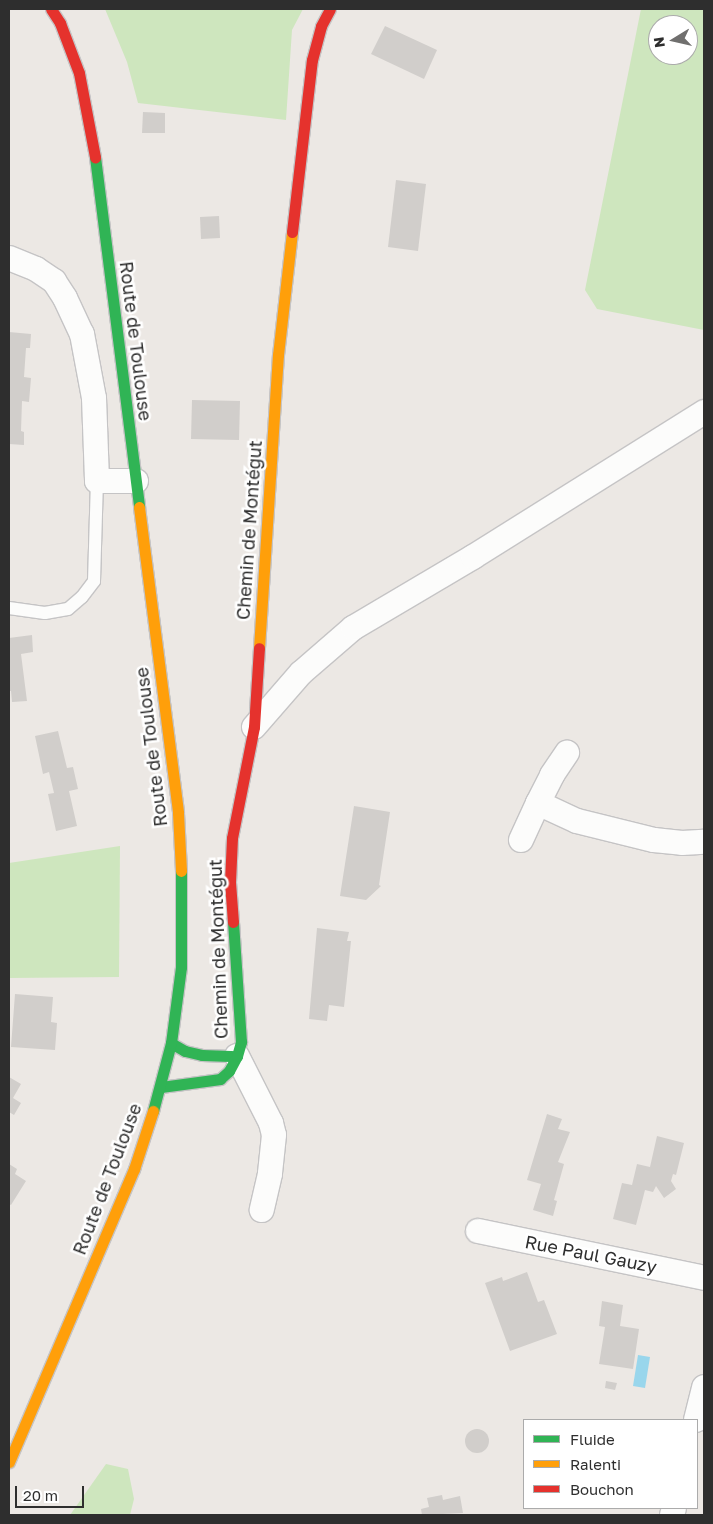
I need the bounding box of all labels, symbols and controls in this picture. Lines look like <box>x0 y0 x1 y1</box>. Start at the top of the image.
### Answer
north arrow <box>648 15 698 65</box>
text: N <box>649 36 668 49</box>
street label: Route de Toulouse <box>116 260 156 422</box>
street label: Chemin de Montégut <box>232 439 266 621</box>
street label: Route de Toulouse <box>131 666 171 828</box>
street label: Chemin de Montégut <box>204 859 232 1039</box>
street label: Route de Toulouse <box>68 1100 146 1258</box>
street label: Rue Paul Gauzy <box>523 1231 659 1277</box>
legend <box>523 1419 698 1509</box>
text: Fluide <box>570 1430 615 1448</box>
text: Ralenti <box>570 1455 621 1473</box>
scale bar <box>18 1476 86 1508</box>
text: Bouchon <box>570 1480 634 1498</box>
text: 20 m <box>23 1486 58 1504</box>

